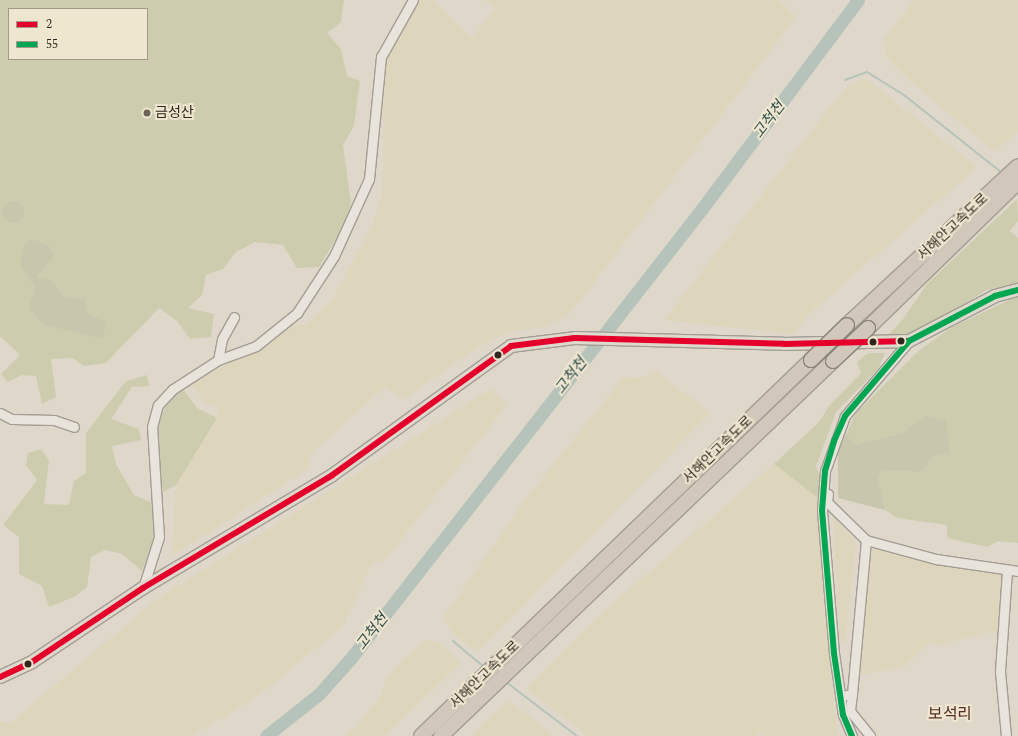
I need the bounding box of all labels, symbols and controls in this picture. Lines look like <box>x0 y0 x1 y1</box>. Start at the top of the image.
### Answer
legend <box>8 8 148 60</box>
text: 2 <box>46 15 52 34</box>
text: 55 <box>46 35 58 54</box>
water label: 고척천 <box>749 98 789 142</box>
place label: 금성산 <box>155 105 194 121</box>
marker: 금성산 <box>142 108 152 118</box>
street label: 서해안고속도로 <box>914 190 992 264</box>
unlabelled marker <box>896 336 906 346</box>
unlabelled marker <box>868 337 878 347</box>
unlabelled marker <box>493 350 503 360</box>
water label: 고척천 <box>551 354 591 398</box>
street label: 서해안고속도로 <box>680 413 756 487</box>
water label: 고척천 <box>352 610 392 654</box>
street label: 서해안고속도로 <box>447 638 523 712</box>
unlabelled marker <box>23 659 33 669</box>
district label: 보석리 <box>928 704 972 724</box>

